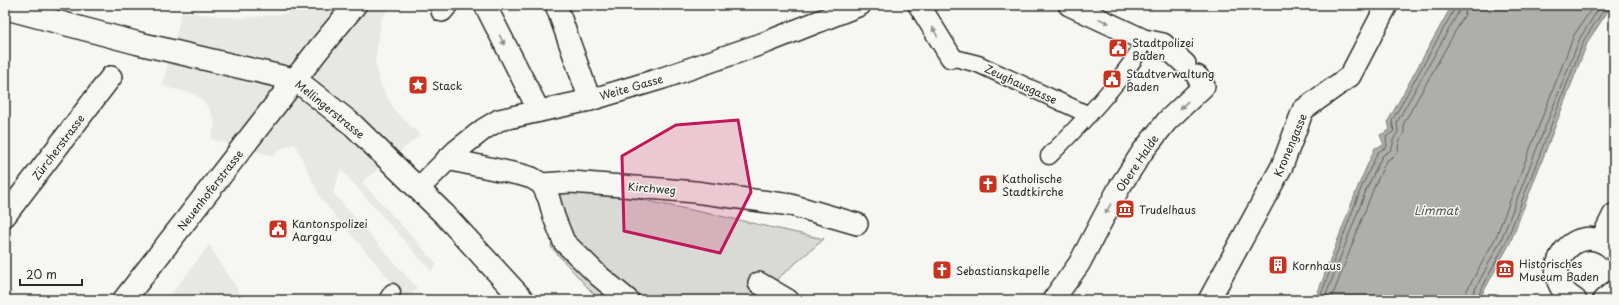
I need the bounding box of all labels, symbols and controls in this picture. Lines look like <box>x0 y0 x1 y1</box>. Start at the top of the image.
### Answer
one-way arrow <box>1099 18 1110 24</box>
one-way arrow <box>931 26 938 37</box>
one-way arrow <box>499 34 506 46</box>
place label: Stadtpolizei Baden <box>1132 34 1194 64</box>
public building icon: Stadtpolizei Baden <box>1107 37 1129 59</box>
street label: Zeughausgasse <box>982 60 1060 108</box>
place label: Stadtverwaltung Baden <box>1126 65 1214 95</box>
public building icon: Stadtverwaltung Baden <box>1101 68 1123 90</box>
street label: Weite Gasse <box>597 70 665 104</box>
place icon: Stack <box>407 74 429 96</box>
street label: Mellingerstrasse <box>291 76 369 143</box>
place label: Stack <box>432 77 463 94</box>
one-way arrow <box>1179 100 1189 109</box>
street label: Zürcherstrasse <box>28 110 89 183</box>
street label: Kronengasse <box>1269 111 1311 179</box>
street label: Obere Halde <box>1112 131 1162 195</box>
street label: Neuenhoferstrasse <box>173 146 247 234</box>
place label: Katholische Stadtkirche <box>1002 170 1064 200</box>
church icon: Katholische Stadtkirche <box>977 173 999 195</box>
street label: Kirchweg <box>627 177 677 199</box>
museum icon: Trudelhaus <box>1114 198 1136 220</box>
place label: Trudelhaus <box>1139 201 1196 218</box>
water label: Limmat <box>1414 201 1460 219</box>
one-way arrow <box>1105 203 1111 215</box>
place label: Kantonspolizei Aargau <box>292 215 368 245</box>
public building icon: Kantonspolizei Aargau <box>267 218 289 240</box>
building icon: Kornhaus <box>1267 254 1289 276</box>
place label: Historisches Museum Baden <box>1519 255 1599 285</box>
place label: Kornhaus <box>1292 257 1341 274</box>
museum icon: Historisches Museum Baden <box>1494 258 1516 280</box>
church icon: Sebastianskapelle <box>931 259 953 281</box>
scale bar <box>20 261 82 287</box>
place label: Sebastianskapelle <box>956 262 1050 279</box>
text: 20 m <box>26 265 57 283</box>

